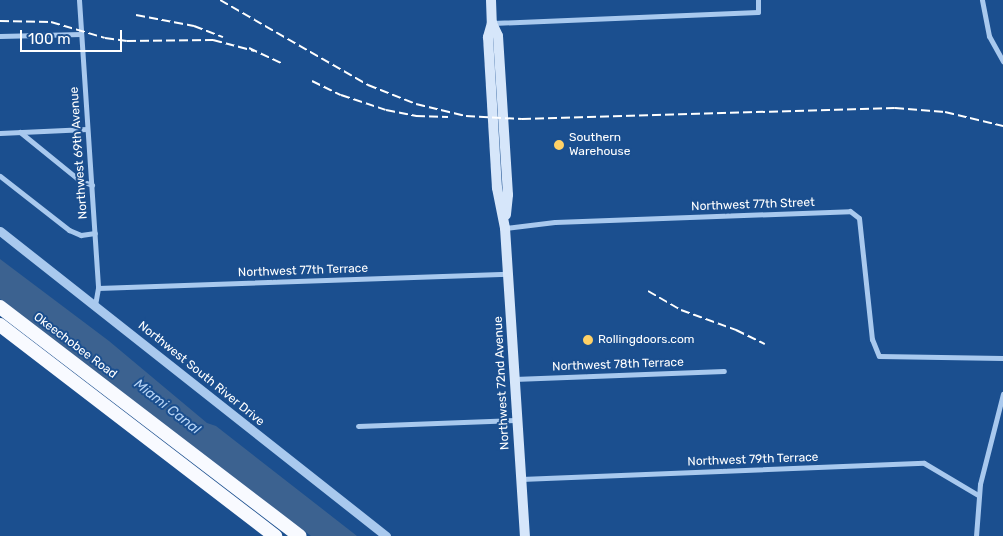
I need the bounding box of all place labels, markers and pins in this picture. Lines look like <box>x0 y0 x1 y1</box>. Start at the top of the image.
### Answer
place label: Southern Warehouse <box>569 131 630 159</box>
marker: Southern Warehouse <box>553 139 565 151</box>
place label: Rollingdoors.com <box>598 333 695 347</box>
marker: Rollingdoors.com <box>582 334 594 346</box>

